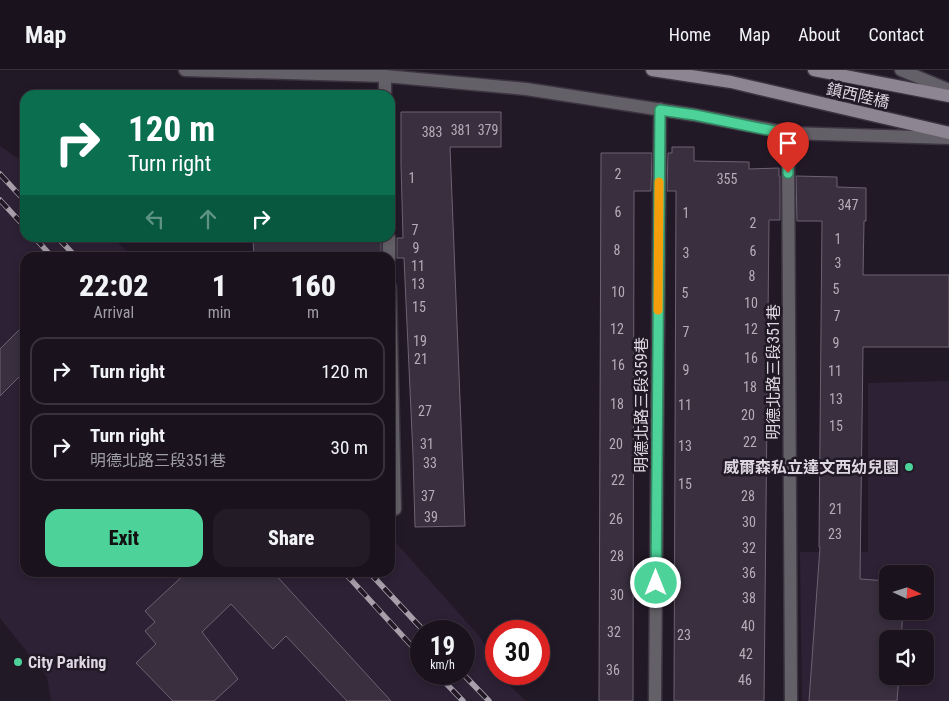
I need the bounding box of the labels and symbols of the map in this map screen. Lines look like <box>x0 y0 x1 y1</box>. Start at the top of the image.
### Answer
street label: 鎮西陸橋 <box>825 79 891 112</box>
house number: 381 <box>451 122 471 138</box>
house number: 379 <box>478 122 498 138</box>
pin <box>767 122 809 173</box>
house number: 383 <box>422 124 442 140</box>
house number: 2 <box>615 166 622 182</box>
house number: 1 <box>409 170 415 186</box>
house number: 355 <box>717 171 737 187</box>
house number: 347 <box>838 197 858 213</box>
house number: 6 <box>615 204 622 220</box>
house number: 1 <box>683 205 689 221</box>
house number: 2 <box>750 215 757 231</box>
house number: 7 <box>412 222 419 238</box>
house number: 1 <box>835 231 841 247</box>
house number: 9 <box>413 240 419 256</box>
house number: 8 <box>614 242 621 258</box>
house number: 6 <box>750 243 757 259</box>
house number: 3 <box>683 245 689 261</box>
house number: 3 <box>835 255 841 271</box>
house number: 11 <box>411 258 425 274</box>
house number: 8 <box>749 268 756 284</box>
house number: 13 <box>411 276 425 292</box>
house number: 5 <box>833 281 840 297</box>
house number: 10 <box>611 284 625 300</box>
house number: 5 <box>682 285 689 301</box>
house number: 10 <box>744 295 758 311</box>
house number: 15 <box>412 299 426 315</box>
street label: 明德北路三段351巷 <box>764 304 783 440</box>
house number: 7 <box>834 308 841 324</box>
house number: 12 <box>610 321 624 337</box>
house number: 12 <box>744 321 758 337</box>
house number: 7 <box>683 324 690 340</box>
house number: 19 <box>413 333 427 349</box>
house number: 9 <box>833 335 839 351</box>
street label: 明德北路三段359巷 <box>632 337 651 473</box>
house number: 16 <box>744 350 758 366</box>
house number: 21 <box>414 351 428 367</box>
house number: 16 <box>611 357 625 373</box>
house number: 9 <box>683 362 689 378</box>
house number: 11 <box>828 363 842 379</box>
house number: 18 <box>743 379 757 395</box>
house number: 13 <box>829 391 843 407</box>
house number: 18 <box>610 396 624 412</box>
house number: 11 <box>678 397 692 413</box>
house number: 27 <box>418 403 432 419</box>
house number: 20 <box>741 407 755 423</box>
house number: 15 <box>829 418 843 434</box>
house number: 22 <box>743 434 757 450</box>
house number: 31 <box>420 436 434 452</box>
house number: 20 <box>609 436 623 452</box>
house number: 13 <box>678 438 692 454</box>
house number: 33 <box>423 455 437 471</box>
place label: 威爾森私立達文西幼兒園 <box>723 458 899 477</box>
marker: 威爾森私立達文西幼兒園 <box>903 461 915 473</box>
house number: 22 <box>611 472 625 488</box>
house number: 15 <box>678 476 692 492</box>
house number: 37 <box>421 488 435 504</box>
house number: 28 <box>741 488 755 504</box>
house number: 21 <box>829 501 843 517</box>
house number: 39 <box>424 509 438 525</box>
house number: 26 <box>609 511 623 527</box>
house number: 30 <box>742 514 756 530</box>
house number: 23 <box>828 526 842 542</box>
house number: 32 <box>742 540 756 556</box>
house number: 28 <box>610 548 624 564</box>
position arrow <box>629 556 681 608</box>
house number: 36 <box>742 565 756 581</box>
north arrow <box>879 565 934 620</box>
house number: 30 <box>610 587 624 603</box>
house number: 38 <box>742 590 756 606</box>
house number: 40 <box>741 618 755 634</box>
speed limit sign: 30 <box>485 620 550 685</box>
house number: 32 <box>607 624 621 640</box>
house number: 23 <box>677 627 691 643</box>
house number: 42 <box>739 646 753 662</box>
place label: City Parking <box>28 653 106 672</box>
marker: City Parking <box>12 656 24 668</box>
house number: 36 <box>606 662 620 678</box>
house number: 46 <box>738 672 752 688</box>

